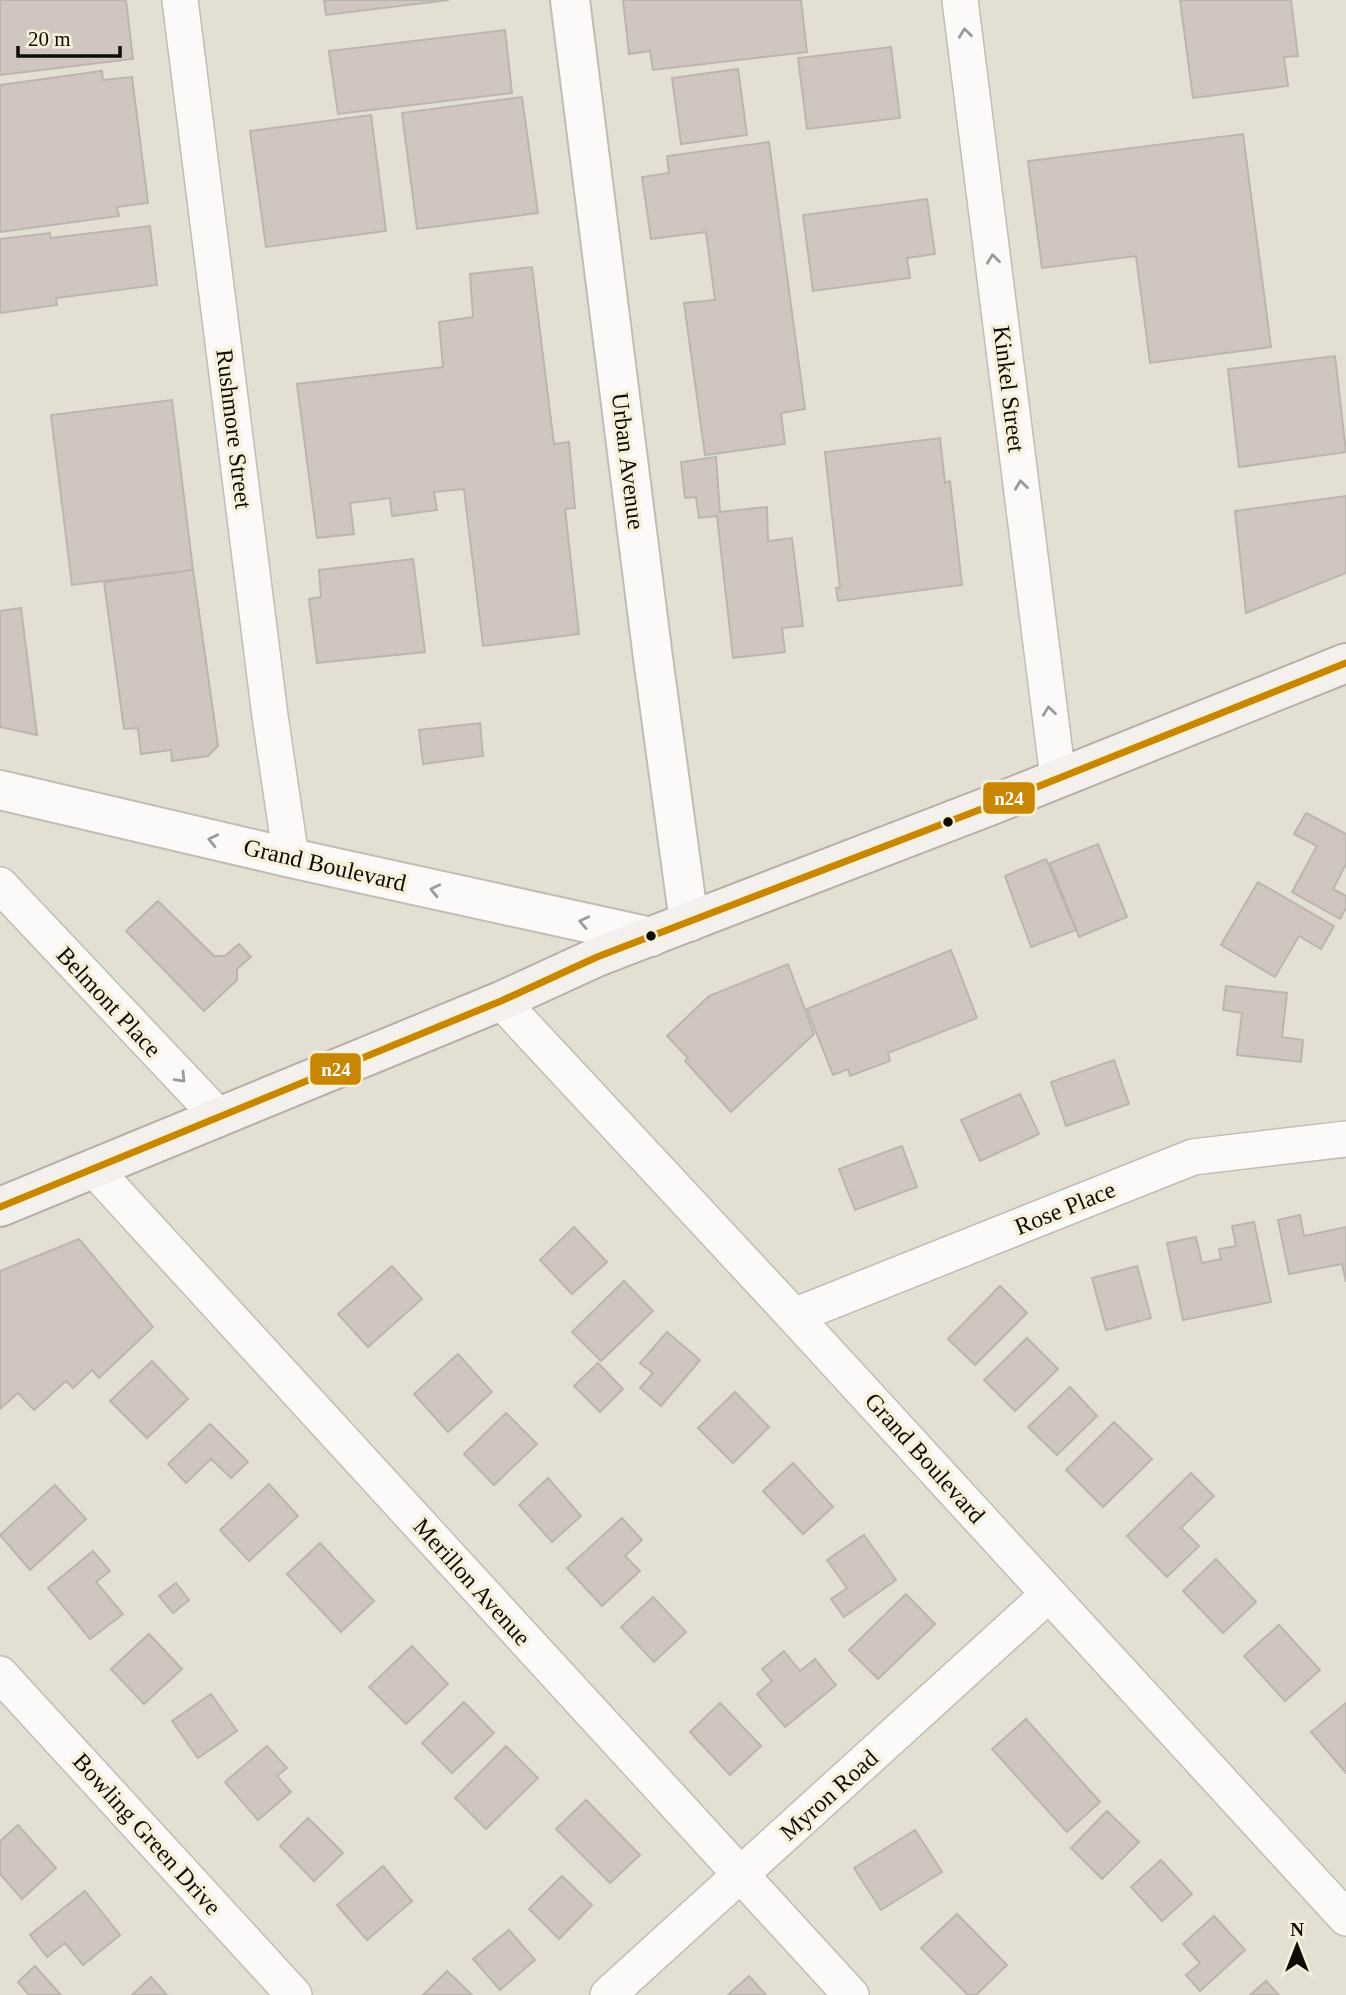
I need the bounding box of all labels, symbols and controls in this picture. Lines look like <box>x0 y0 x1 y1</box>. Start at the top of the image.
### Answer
scale bar <box>18 14 119 58</box>
text: 20 m <box>28 27 71 51</box>
one-way arrow <box>957 28 972 39</box>
one-way arrow <box>985 253 1000 265</box>
street label: Kinkel Street <box>988 324 1030 454</box>
street label: Rushmore Street <box>211 348 257 511</box>
street label: Urban Avenue <box>607 391 649 531</box>
one-way arrow <box>1014 479 1029 491</box>
one-way arrow <box>1042 705 1057 716</box>
line badge: n24 <box>982 781 1036 815</box>
text: n24 <box>994 788 1024 809</box>
unlabelled marker <box>941 815 955 829</box>
one-way arrow <box>207 834 219 848</box>
street label: Grand Boulevard <box>241 834 409 896</box>
one-way arrow <box>429 884 441 898</box>
one-way arrow <box>578 916 590 931</box>
unlabelled marker <box>644 929 658 943</box>
street label: Belmont Place <box>52 942 166 1062</box>
line badge: n24 <box>309 1052 362 1086</box>
text: n24 <box>321 1059 351 1080</box>
one-way arrow <box>173 1069 186 1082</box>
street label: Rose Place <box>1011 1176 1119 1240</box>
street label: Grand Boulevard <box>860 1388 990 1528</box>
street label: Merillon Avenue <box>408 1513 536 1651</box>
street label: Myron Road <box>775 1745 883 1845</box>
street label: Bowling Green Drive <box>68 1748 226 1920</box>
north arrow <box>1262 1911 1332 1981</box>
text: N <box>1290 1919 1304 1940</box>

